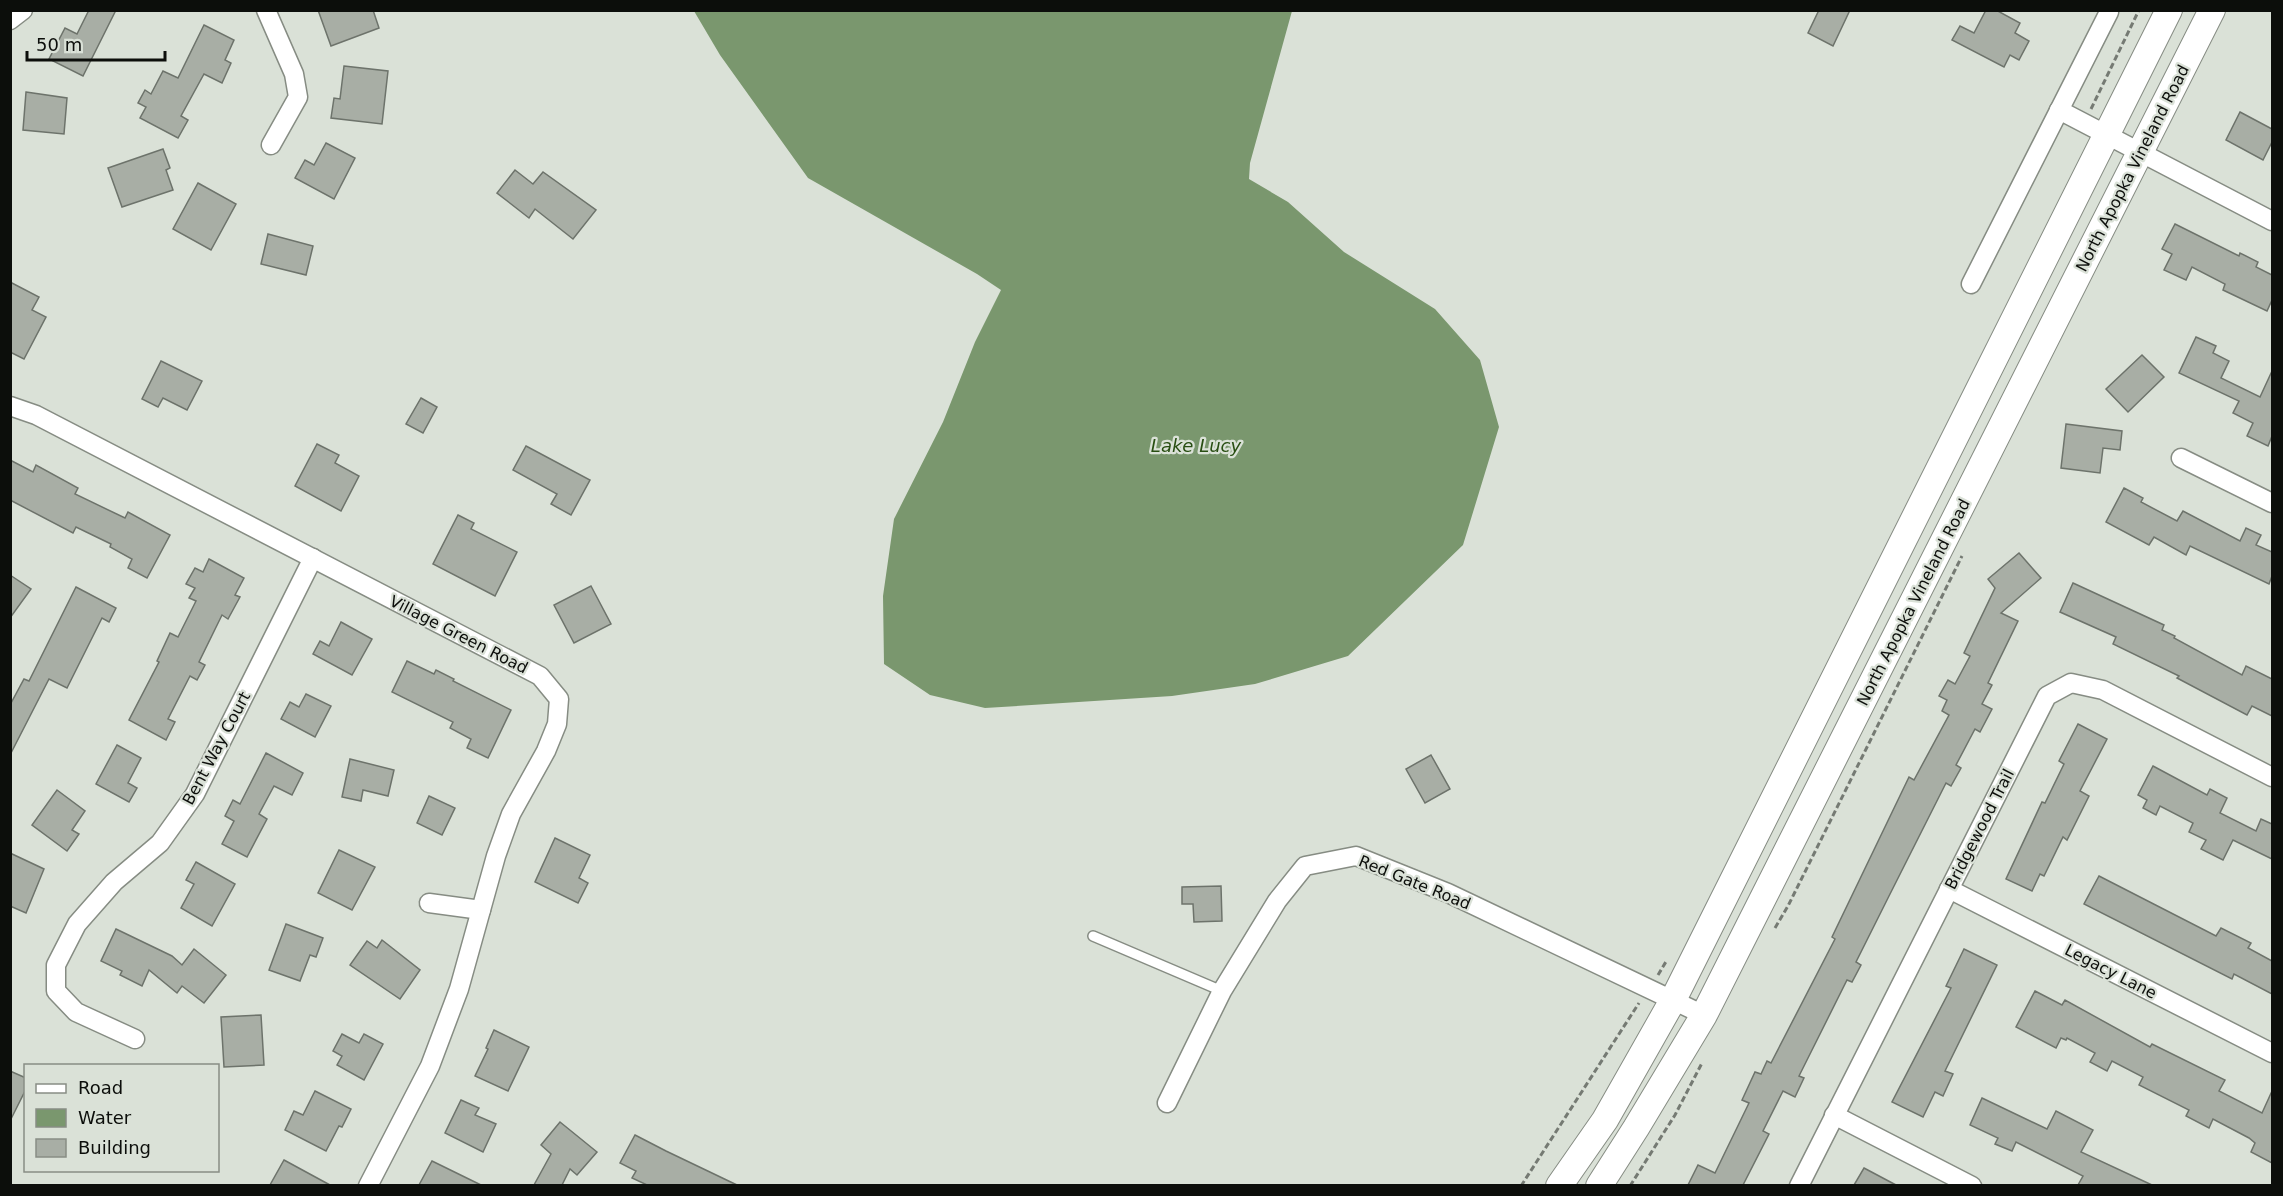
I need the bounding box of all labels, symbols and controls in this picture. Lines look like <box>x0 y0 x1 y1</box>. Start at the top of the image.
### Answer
scale bar <box>27 24 165 62</box>
text: 50 m <box>36 34 82 55</box>
street label: North Apopka Vineland Road <box>2072 62 2193 275</box>
water label: Lake Lucy <box>1151 435 1241 456</box>
street label: North Apopka Vineland Road <box>1853 496 1974 709</box>
street label: Village Green Road <box>387 591 531 678</box>
street label: Bent Way Court <box>179 688 254 808</box>
street label: Bridgewood Trail <box>1941 766 2018 893</box>
street label: Red Gate Road <box>1356 851 1474 914</box>
street label: Legacy Lane <box>2062 940 2160 1003</box>
legend <box>24 1064 219 1172</box>
text: Road <box>78 1077 123 1098</box>
text: Water <box>78 1107 132 1128</box>
text: Building <box>78 1137 151 1158</box>

